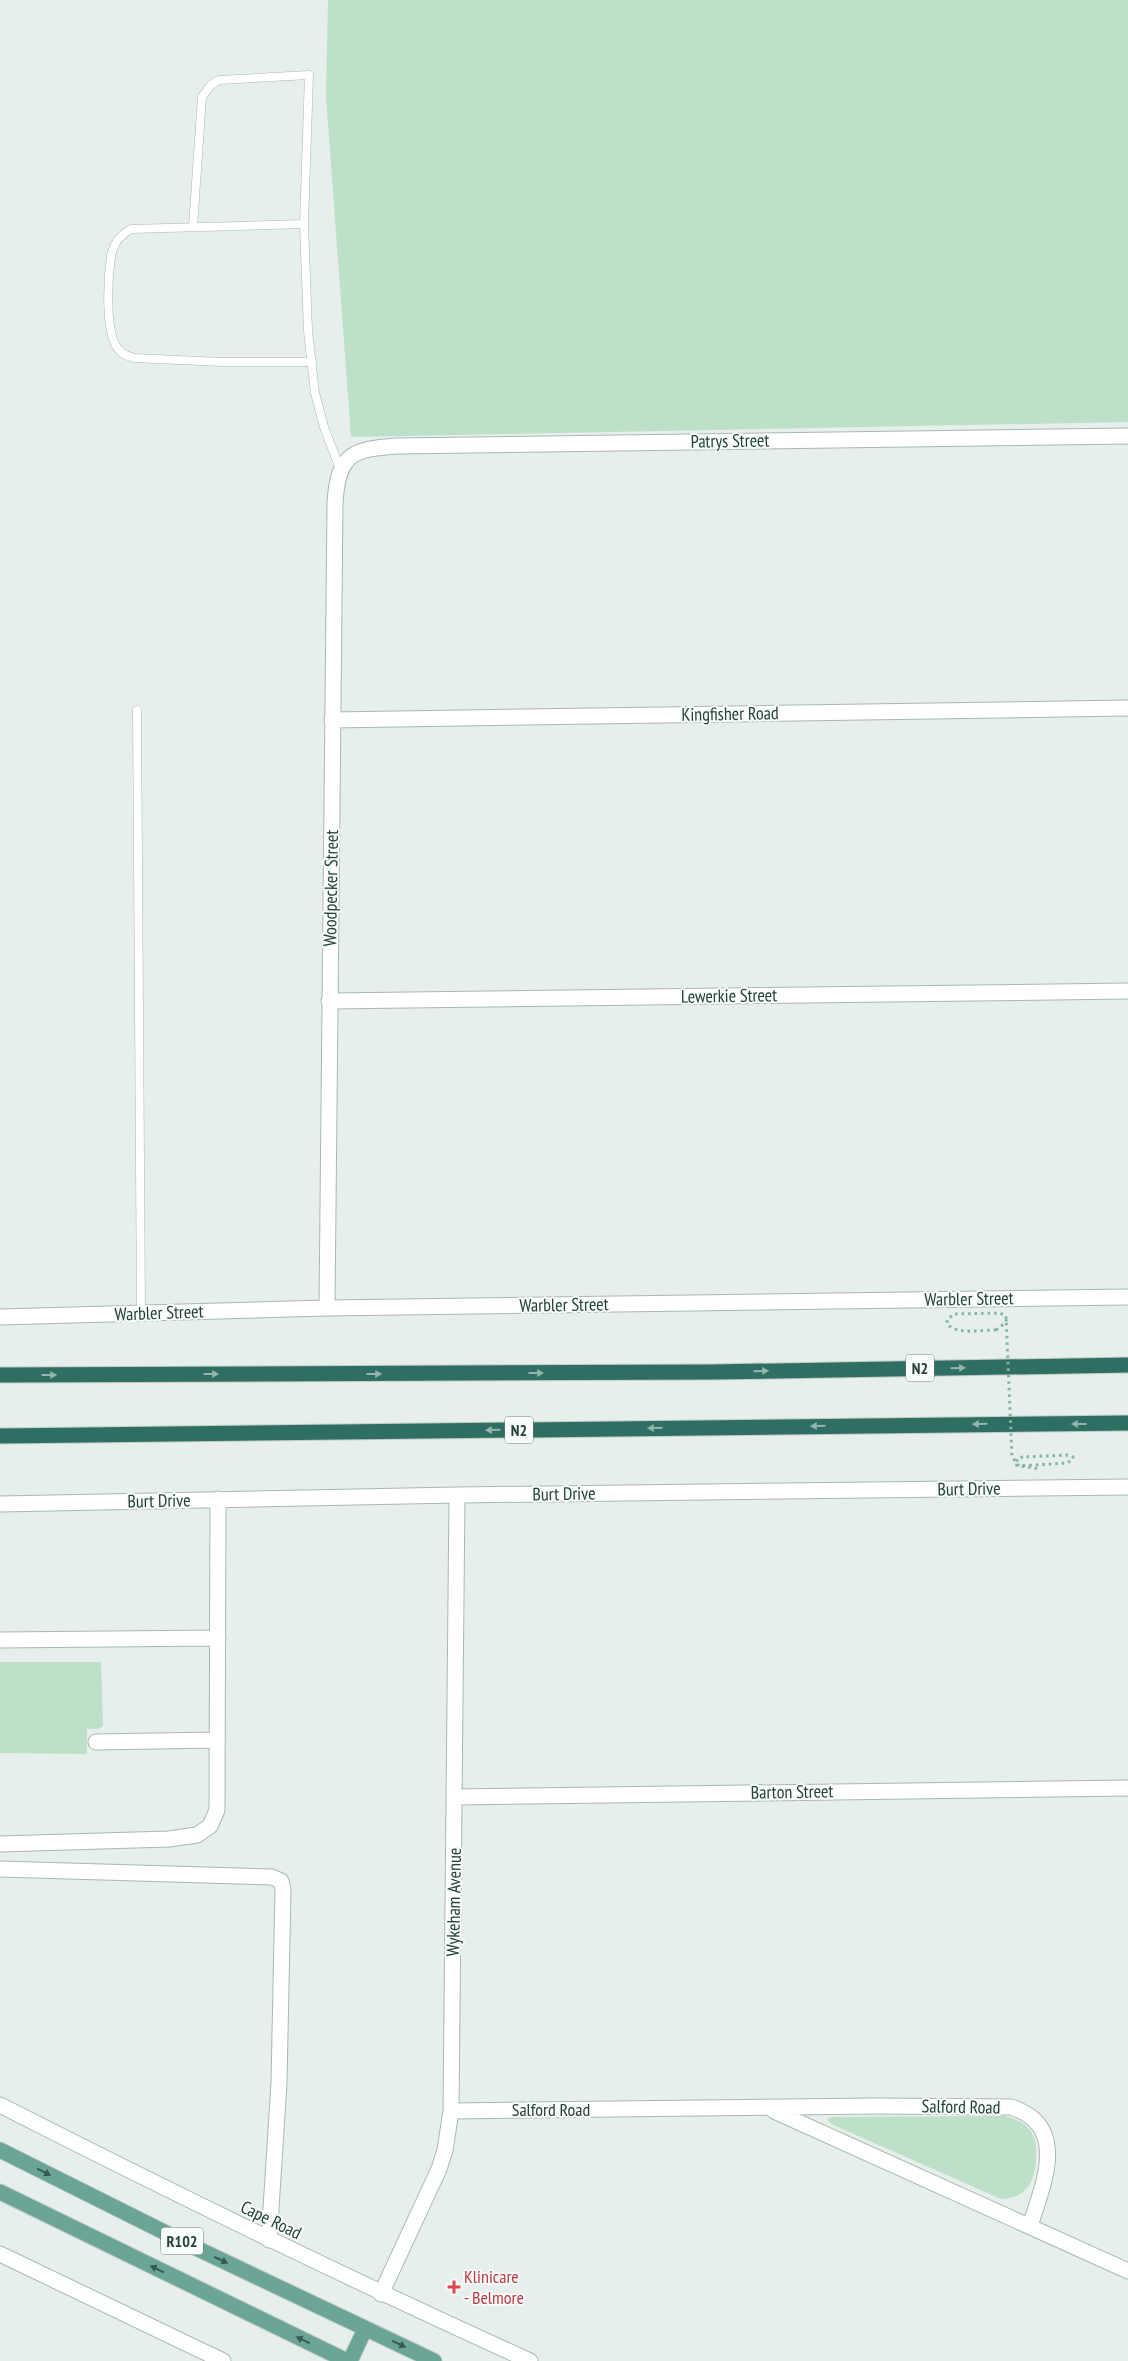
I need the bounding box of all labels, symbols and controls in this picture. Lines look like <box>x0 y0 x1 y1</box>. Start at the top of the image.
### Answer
street label: Patrys Street <box>690 428 770 453</box>
street label: Kingfisher Road <box>681 701 779 726</box>
street label: Woodpecker Street <box>318 829 343 946</box>
street label: Lewerkie Street <box>681 983 777 1008</box>
street label: Warbler Street <box>924 1286 1014 1311</box>
street label: Warbler Street <box>519 1292 609 1317</box>
street label: Warbler Street <box>114 1299 204 1326</box>
road number: N2 <box>906 1355 934 1382</box>
one-way arrow <box>951 1364 967 1372</box>
one-way arrow <box>753 1367 769 1375</box>
one-way arrow <box>528 1369 544 1377</box>
one-way arrow <box>203 1370 219 1378</box>
one-way arrow <box>366 1370 382 1378</box>
one-way arrow <box>41 1371 57 1379</box>
road number: N2 <box>505 1416 533 1444</box>
one-way arrow <box>1071 1420 1087 1428</box>
one-way arrow <box>972 1421 988 1429</box>
one-way arrow <box>810 1423 826 1431</box>
one-way arrow <box>647 1425 663 1433</box>
one-way arrow <box>485 1426 501 1434</box>
street label: Burt Drive <box>937 1476 1001 1501</box>
street label: Burt Drive <box>532 1481 596 1506</box>
street label: Burt Drive <box>127 1488 191 1513</box>
street label: Barton Street <box>750 1779 834 1804</box>
street label: Wykeham Avenue <box>441 1848 466 1956</box>
street label: Salford Road <box>922 2094 1001 2119</box>
street label: Salford Road <box>512 2098 590 2121</box>
one-way arrow <box>36 2168 51 2176</box>
street label: Cape Road <box>237 2195 305 2244</box>
road number: R102 <box>161 2228 203 2254</box>
one-way arrow <box>214 2256 228 2264</box>
one-way arrow <box>149 2265 164 2273</box>
place label: Klinicare - Belmore <box>464 2265 524 2309</box>
marker: Klinicare - Belmore <box>448 2281 460 2293</box>
one-way arrow <box>296 2336 310 2344</box>
one-way arrow <box>392 2340 407 2349</box>

